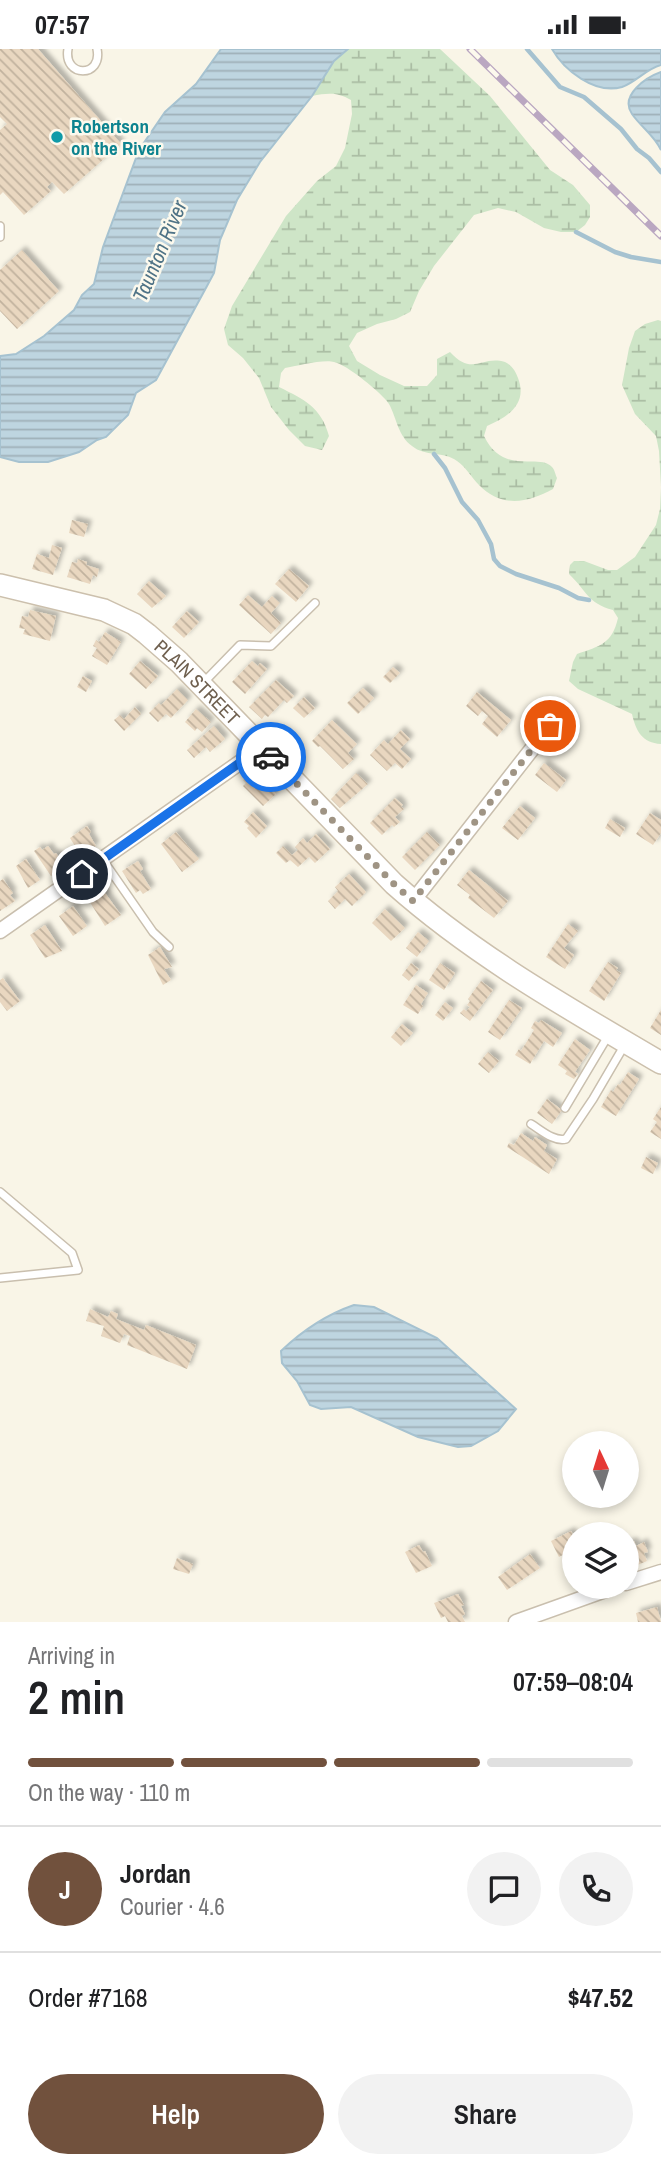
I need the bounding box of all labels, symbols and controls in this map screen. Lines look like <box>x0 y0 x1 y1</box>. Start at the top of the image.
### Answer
text: 07:57 <box>35 7 90 42</box>
place label: Robertson on the River <box>71 113 161 161</box>
marker: Robertson on the River <box>49 129 65 145</box>
water label: Taunton River <box>125 195 194 306</box>
street label: PLAIN STREET <box>149 633 246 731</box>
pin <box>520 696 580 756</box>
icon: bag <box>531 707 569 745</box>
courier <box>236 722 306 792</box>
icon: car <box>252 738 290 776</box>
pin <box>52 844 112 904</box>
icon: home <box>63 855 101 893</box>
north arrow <box>562 1431 639 1509</box>
map controls <box>562 1431 639 1599</box>
button: layers <box>562 1522 639 1599</box>
text: Arriving in <box>28 1640 115 1671</box>
text: 07:59–08:04 <box>513 1664 633 1699</box>
text: 2 min <box>28 1666 125 1728</box>
text: On the way · 110 m <box>28 1777 190 1808</box>
button: chat <box>467 1852 541 1926</box>
button: phone <box>559 1852 633 1926</box>
text: Jordan <box>120 1856 191 1891</box>
text: J <box>59 1872 71 1907</box>
text: Courier · 4.6 <box>120 1891 225 1922</box>
text: Order #7168 <box>28 1980 148 2015</box>
text: $47.52 <box>568 1980 633 2015</box>
button: Help <box>28 2074 324 2154</box>
button: Share <box>338 2074 633 2154</box>

